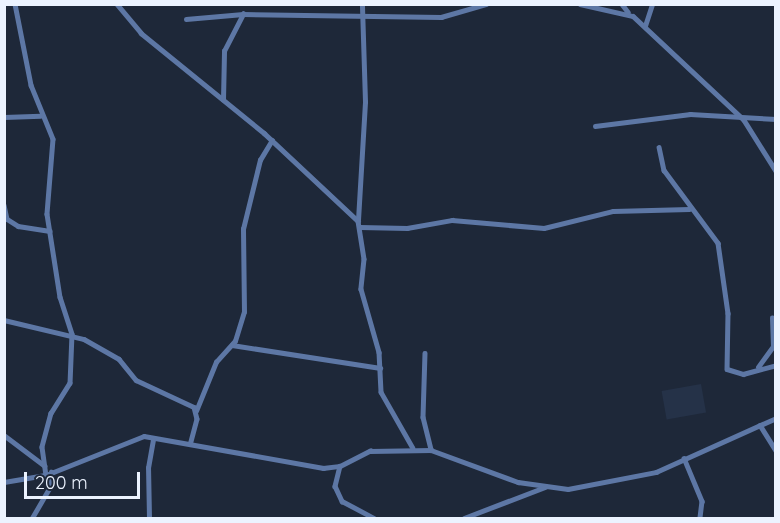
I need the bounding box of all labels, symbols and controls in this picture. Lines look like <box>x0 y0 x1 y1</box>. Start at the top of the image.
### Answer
scale bar <box>27 460 142 498</box>
text: 200 m <box>35 471 88 494</box>

